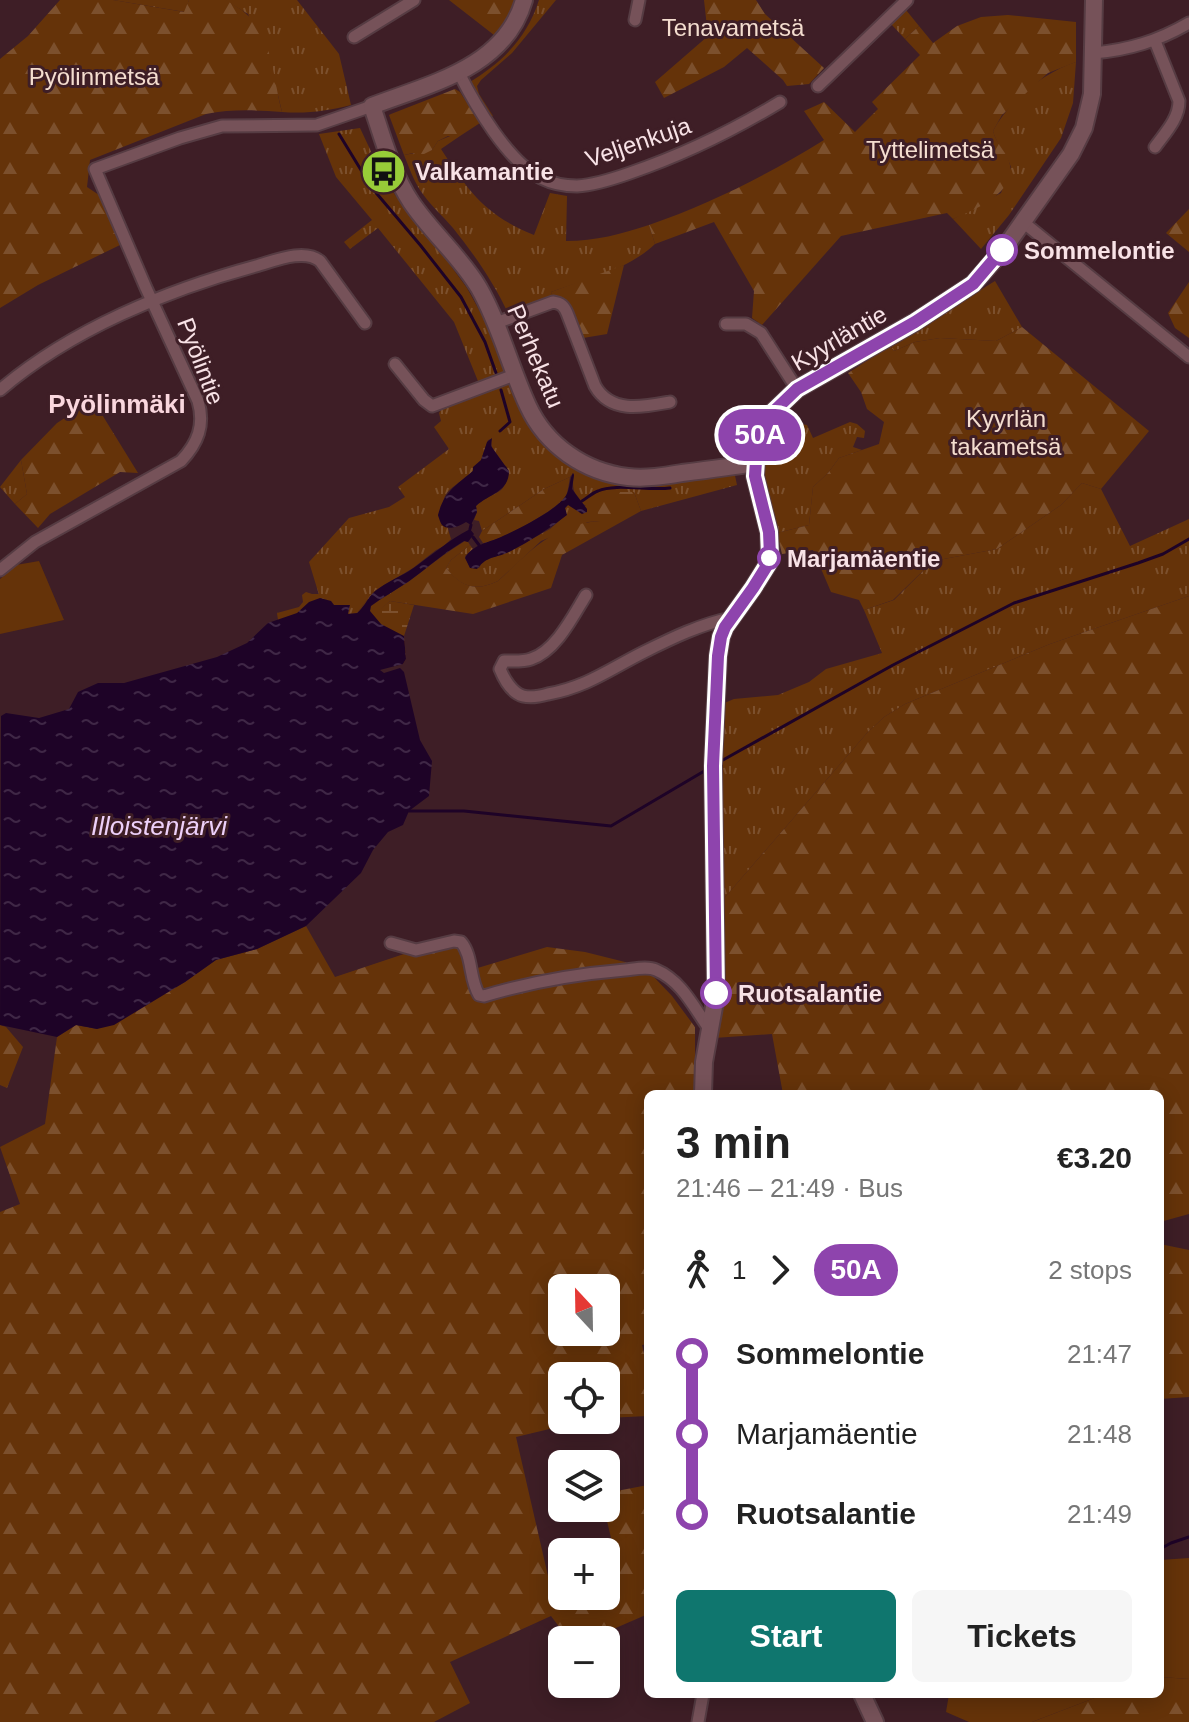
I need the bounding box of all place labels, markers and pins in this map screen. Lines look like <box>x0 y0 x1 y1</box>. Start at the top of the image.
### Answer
bus stop icon: Valkamantie <box>360 147 408 195</box>
place label: Valkamantie <box>415 158 554 185</box>
marker: Sommelontie <box>987 235 1017 265</box>
place label: Sommelontie <box>1024 237 1175 264</box>
place label: Marjamäentie <box>787 545 940 572</box>
marker: Marjamäentie <box>758 547 780 569</box>
marker: Ruotsalantie <box>701 978 731 1008</box>
place label: Ruotsalantie <box>738 980 882 1007</box>

